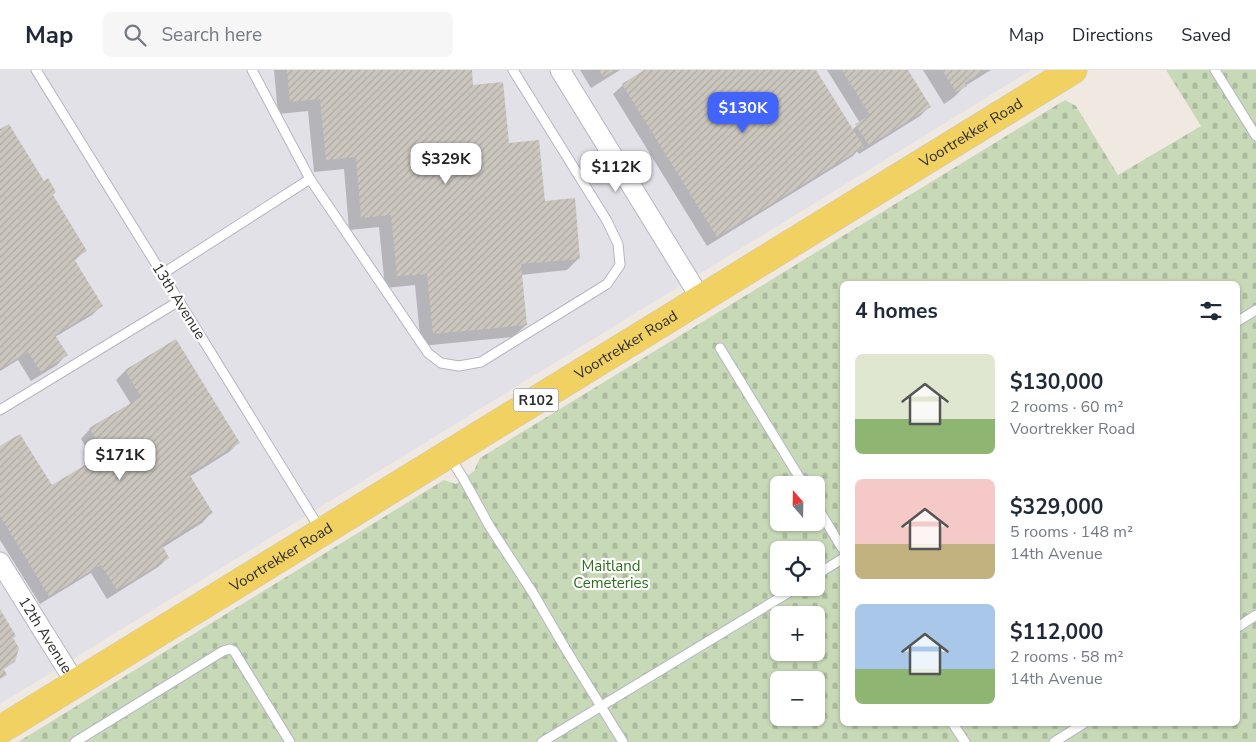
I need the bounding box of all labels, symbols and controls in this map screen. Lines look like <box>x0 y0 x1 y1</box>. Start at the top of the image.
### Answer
search box <box>103 12 453 57</box>
text: Map <box>25 19 73 51</box>
icon: search <box>121 21 149 49</box>
text: Search here <box>161 22 262 48</box>
text: Map <box>1009 23 1044 47</box>
text: Directions <box>1072 23 1153 47</box>
text: Saved <box>1181 23 1231 47</box>
pin: $130K <box>708 92 778 134</box>
street label: Voortrekker Road <box>915 93 1026 173</box>
text: $130K <box>718 97 768 119</box>
pin: $329K <box>411 142 481 185</box>
text: $329K <box>421 148 471 170</box>
pin: $112K <box>581 150 651 193</box>
text: $112K <box>591 156 641 178</box>
street label: 13th Avenue <box>148 259 210 343</box>
text: 4 homes <box>855 297 938 325</box>
icon: filters <box>1197 297 1225 325</box>
street label: Voortrekker Road <box>570 306 681 385</box>
text: $130,000 <box>1010 368 1103 396</box>
icon: home <box>895 374 955 434</box>
road number: R102 <box>514 388 558 412</box>
text: 2 rooms · 60 m² <box>1010 396 1123 418</box>
text: Voortrekker Road <box>1010 418 1135 440</box>
pin: $171K <box>85 438 155 481</box>
text: $171K <box>95 444 145 466</box>
north arrow <box>770 476 825 531</box>
map controls <box>770 476 825 726</box>
text: $329,000 <box>1010 493 1103 521</box>
icon: home <box>895 499 955 559</box>
street label: Voortrekker Road <box>225 518 336 597</box>
text: 5 rooms · 148 m² <box>1010 521 1133 543</box>
button: locate <box>770 541 825 596</box>
text: 14th Avenue <box>1010 543 1102 565</box>
park label: Maitland Cemeteries <box>573 556 649 593</box>
street label: 12th Avenue <box>14 593 77 677</box>
button: + <box>770 606 825 661</box>
text: $112,000 <box>1010 618 1103 646</box>
icon: home <box>895 624 955 684</box>
text: 2 rooms · 58 m² <box>1010 646 1123 668</box>
text: 14th Avenue <box>1010 668 1102 690</box>
button: − <box>770 671 825 726</box>

